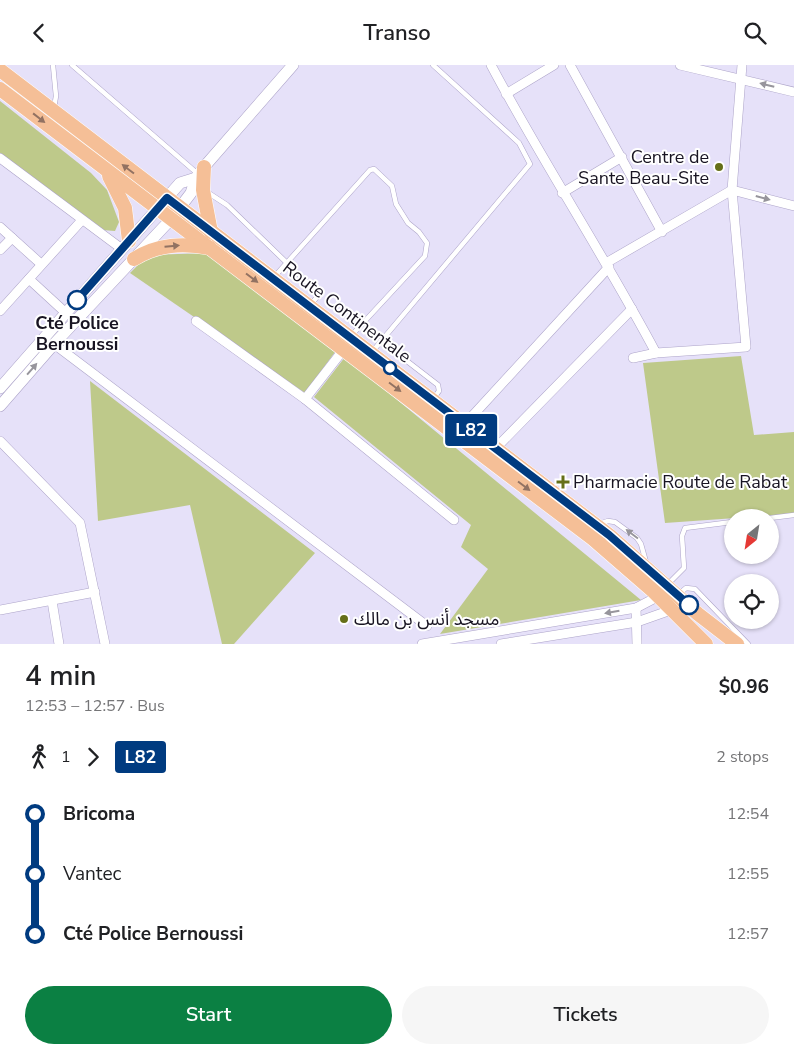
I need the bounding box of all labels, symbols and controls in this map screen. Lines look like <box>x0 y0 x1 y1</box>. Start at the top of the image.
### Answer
text: Transo <box>363 18 431 48</box>
icon: back <box>25 19 53 47</box>
icon: search <box>741 19 769 47</box>
one-way arrow <box>760 81 775 89</box>
one-way arrow <box>32 113 45 124</box>
place label: Centre de Sante Beau-Site <box>578 145 709 190</box>
marker: Centre de Sante Beau-Site <box>713 161 725 173</box>
one-way arrow <box>122 163 135 174</box>
one-way arrow <box>756 194 771 202</box>
one-way arrow <box>165 242 181 250</box>
street label: Route Continentale <box>278 256 416 368</box>
one-way arrow <box>245 273 259 283</box>
marker: Cté Police Bernoussi <box>67 290 87 310</box>
place label: Cté Police Bernoussi <box>35 311 119 356</box>
unlabelled marker <box>383 361 397 375</box>
one-way arrow <box>26 364 38 376</box>
one-way arrow <box>388 382 402 392</box>
line badge: L82 <box>442 414 500 446</box>
text: L82 <box>455 418 487 442</box>
place label: Pharmacie Route de Rabat <box>573 470 788 494</box>
marker: Pharmacie Route de Rabat <box>557 476 569 488</box>
one-way arrow <box>517 481 531 491</box>
north arrow <box>724 509 779 564</box>
map controls <box>724 509 779 629</box>
one-way arrow <box>626 529 639 540</box>
button: locate <box>724 574 779 629</box>
unlabelled marker <box>679 595 699 615</box>
place label: مسجد أنس بن مالك <box>354 607 500 631</box>
one-way arrow <box>603 608 619 616</box>
marker: مسجد أنس بن مالك <box>338 613 350 625</box>
text: 4 min <box>25 657 96 695</box>
text: $0.96 <box>719 674 769 700</box>
text: 12:53 – 12:57 · Bus <box>25 695 165 717</box>
icon: walk <box>25 743 53 771</box>
icon: forward <box>79 743 107 771</box>
text: L82 <box>125 745 156 769</box>
text: 1 <box>61 746 71 768</box>
text: 2 stops <box>716 746 769 768</box>
text: Bricoma <box>63 801 135 827</box>
text: 12:54 <box>727 803 769 825</box>
text: Vantec <box>63 861 121 887</box>
text: 12:55 <box>727 863 769 885</box>
text: Cté Police Bernoussi <box>63 921 243 947</box>
text: 12:57 <box>727 923 769 945</box>
button: Start <box>25 986 392 1044</box>
button: Tickets <box>402 986 769 1044</box>

